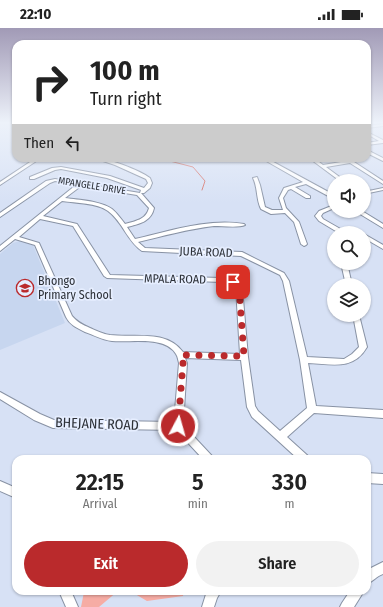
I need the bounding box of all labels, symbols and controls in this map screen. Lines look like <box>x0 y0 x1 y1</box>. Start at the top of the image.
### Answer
text: 22:10 <box>20 5 51 23</box>
text: 100 m <box>90 54 160 87</box>
icon: right <box>24 56 76 108</box>
text: Turn right <box>90 88 162 110</box>
icon: left <box>62 132 84 154</box>
text: Then <box>24 134 54 152</box>
map controls <box>327 174 371 322</box>
button: sound <box>327 174 371 218</box>
street label: MPANGELE DRIVE <box>57 175 127 197</box>
button: search <box>327 226 371 270</box>
street label: JUBA ROAD <box>179 244 233 260</box>
pin <box>216 265 250 299</box>
street label: MPALA ROAD <box>144 271 206 287</box>
icon: arrive <box>222 271 244 293</box>
place label: Bhongo Primary School <box>38 274 112 302</box>
school or university icon: Bhongo Primary School <box>15 278 35 298</box>
button: layers <box>327 278 371 322</box>
position arrow <box>157 405 199 447</box>
street label: BHEJANE ROAD <box>55 414 139 434</box>
text: 22:15 <box>76 468 124 496</box>
text: 5 <box>192 468 204 496</box>
text: 330 <box>272 468 307 496</box>
text: Arrival <box>83 496 117 511</box>
text: min <box>188 496 208 511</box>
text: m <box>284 496 294 511</box>
button: Exit <box>24 541 188 587</box>
button: Share <box>196 541 359 587</box>

